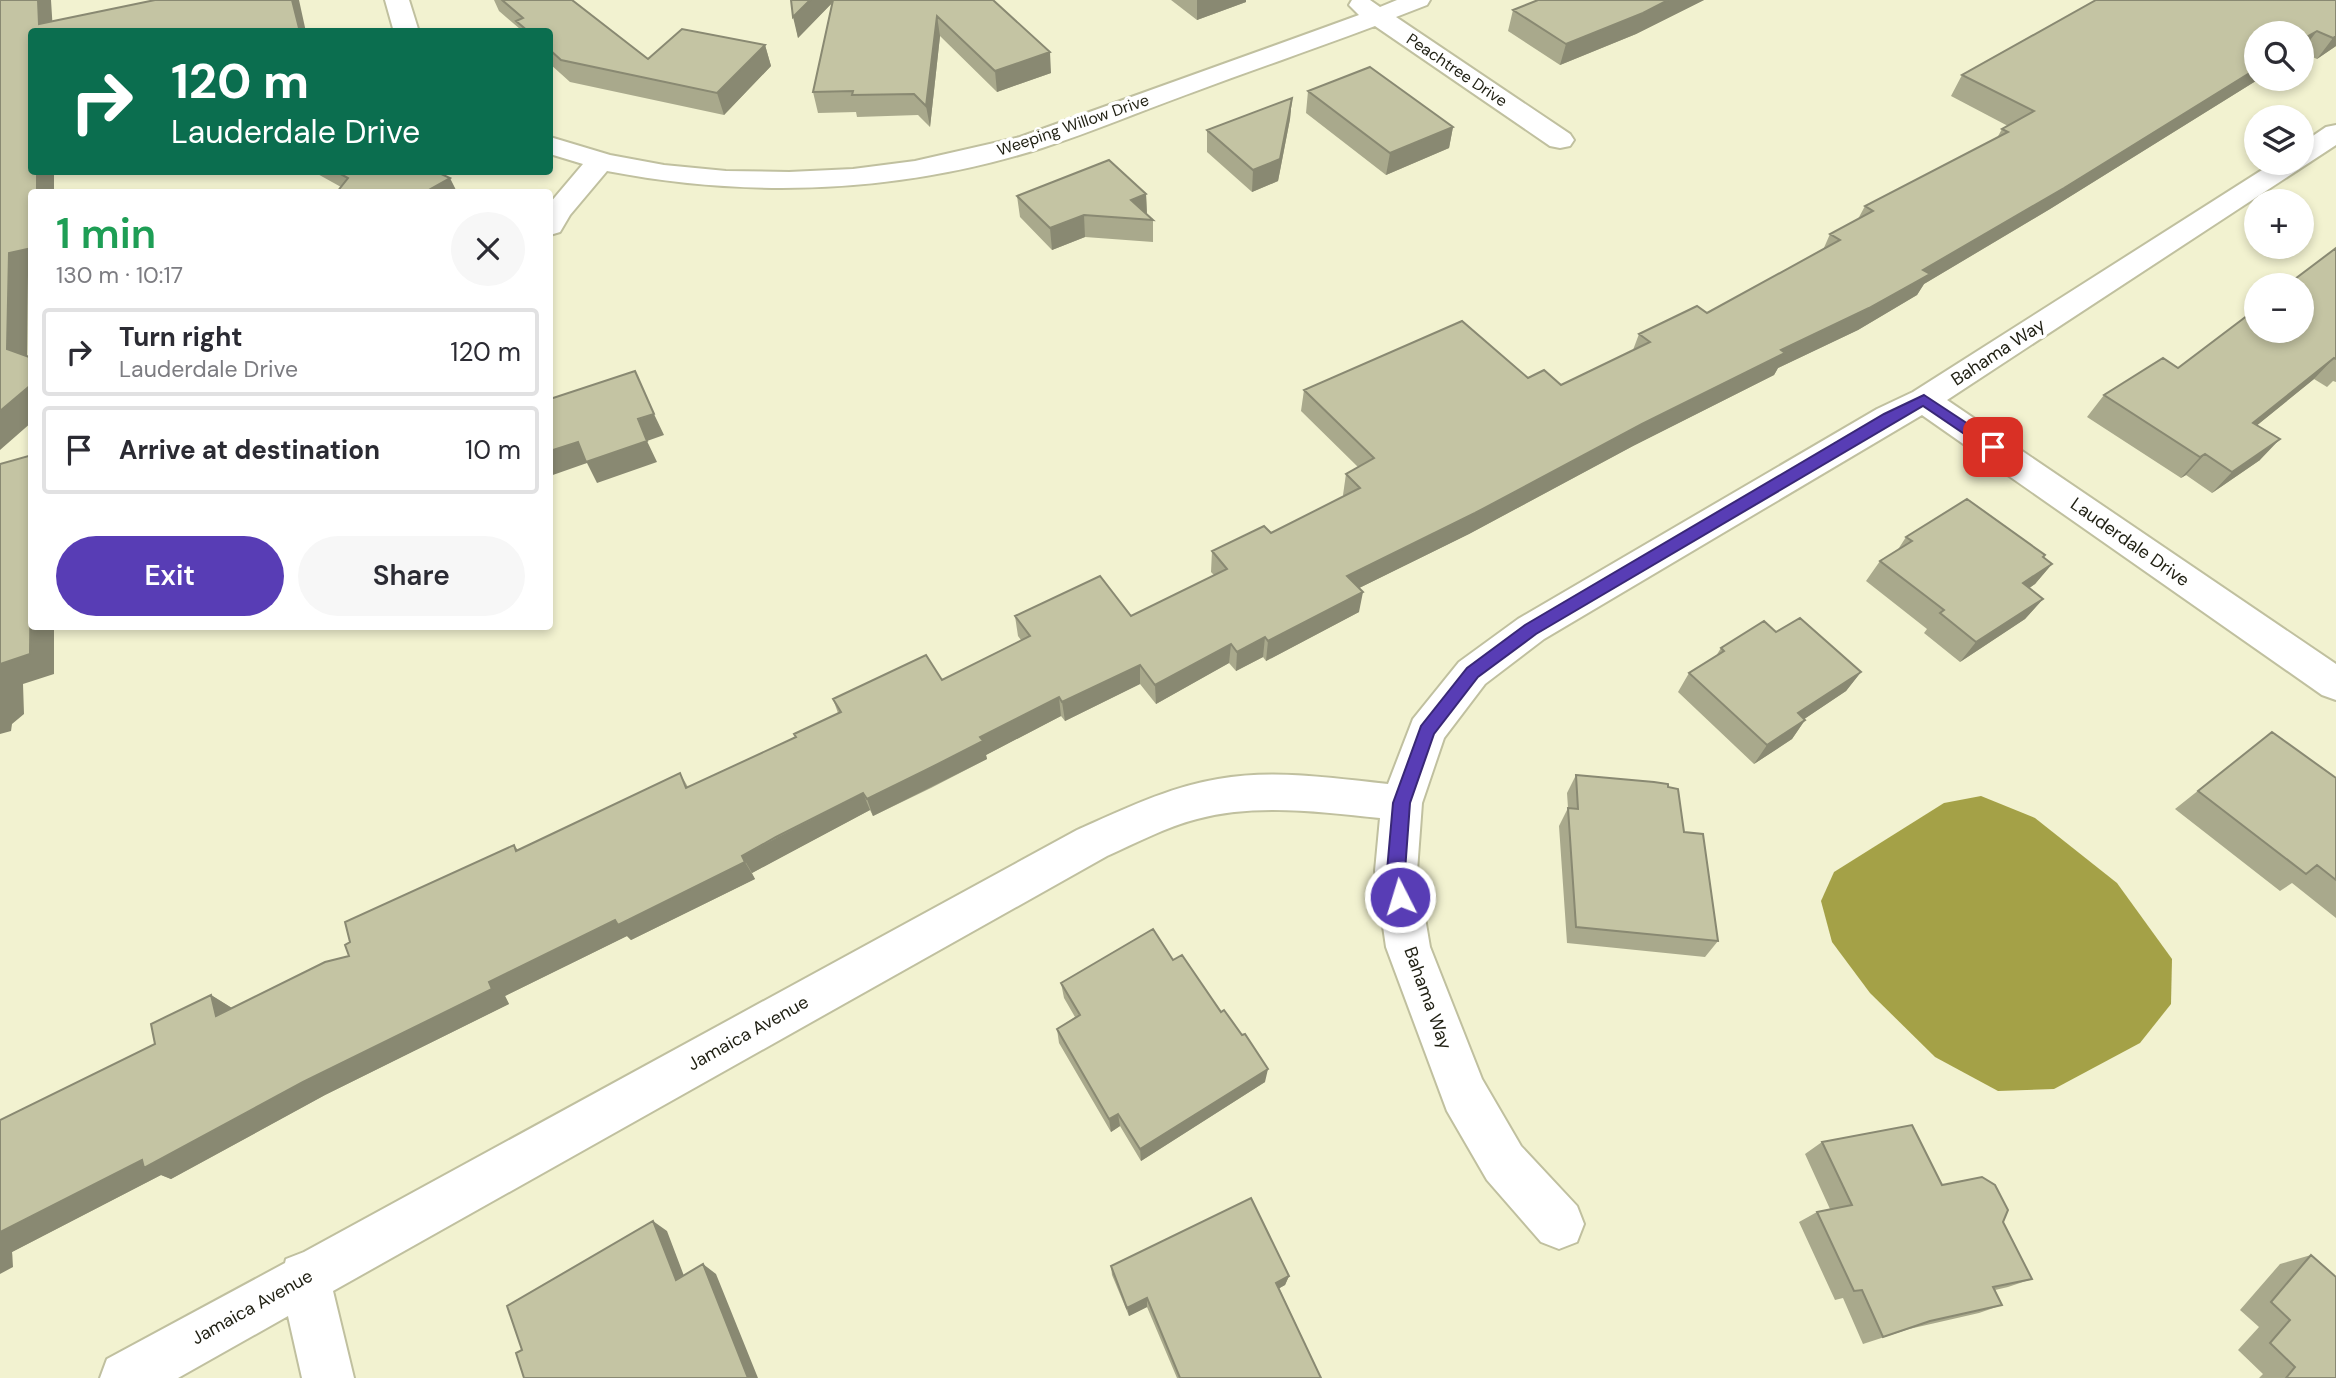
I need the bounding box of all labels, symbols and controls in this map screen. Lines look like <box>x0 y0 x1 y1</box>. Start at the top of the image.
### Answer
map controls <box>2244 21 2314 343</box>
button: search <box>2244 21 2314 91</box>
street label: Peachtree Drive <box>1403 29 1511 111</box>
text: 120 m <box>171 49 309 113</box>
icon: right <box>56 56 147 147</box>
street label: Weeping Willow Drive <box>994 89 1152 161</box>
button: layers <box>2244 105 2314 175</box>
text: Lauderdale Drive <box>171 111 420 153</box>
button: + <box>2244 189 2314 259</box>
text: 1 min <box>56 206 156 261</box>
button: close <box>451 212 525 286</box>
text: 130 m · 10:17 <box>56 260 183 290</box>
button: − <box>2244 273 2314 343</box>
street label: Bahama Way <box>1946 313 2050 391</box>
text: Turn right <box>119 320 243 354</box>
icon: right <box>60 333 98 371</box>
text: 120 m <box>450 335 521 369</box>
text: Lauderdale Drive <box>119 354 298 384</box>
pin <box>1963 417 2023 477</box>
icon: arrive <box>1974 428 2012 466</box>
icon: arrive <box>60 431 98 469</box>
text: Arrive at destination <box>119 433 380 467</box>
text: 10 m <box>465 433 521 467</box>
street label: Lauderdale Drive <box>2066 492 2194 592</box>
button: Exit <box>56 536 284 616</box>
button: Share <box>298 536 525 616</box>
position arrow <box>1363 860 1437 934</box>
street label: Bahama Way <box>1398 943 1458 1053</box>
street label: Jamaica Avenue <box>683 990 813 1076</box>
street label: Jamaica Avenue <box>187 1264 317 1350</box>

